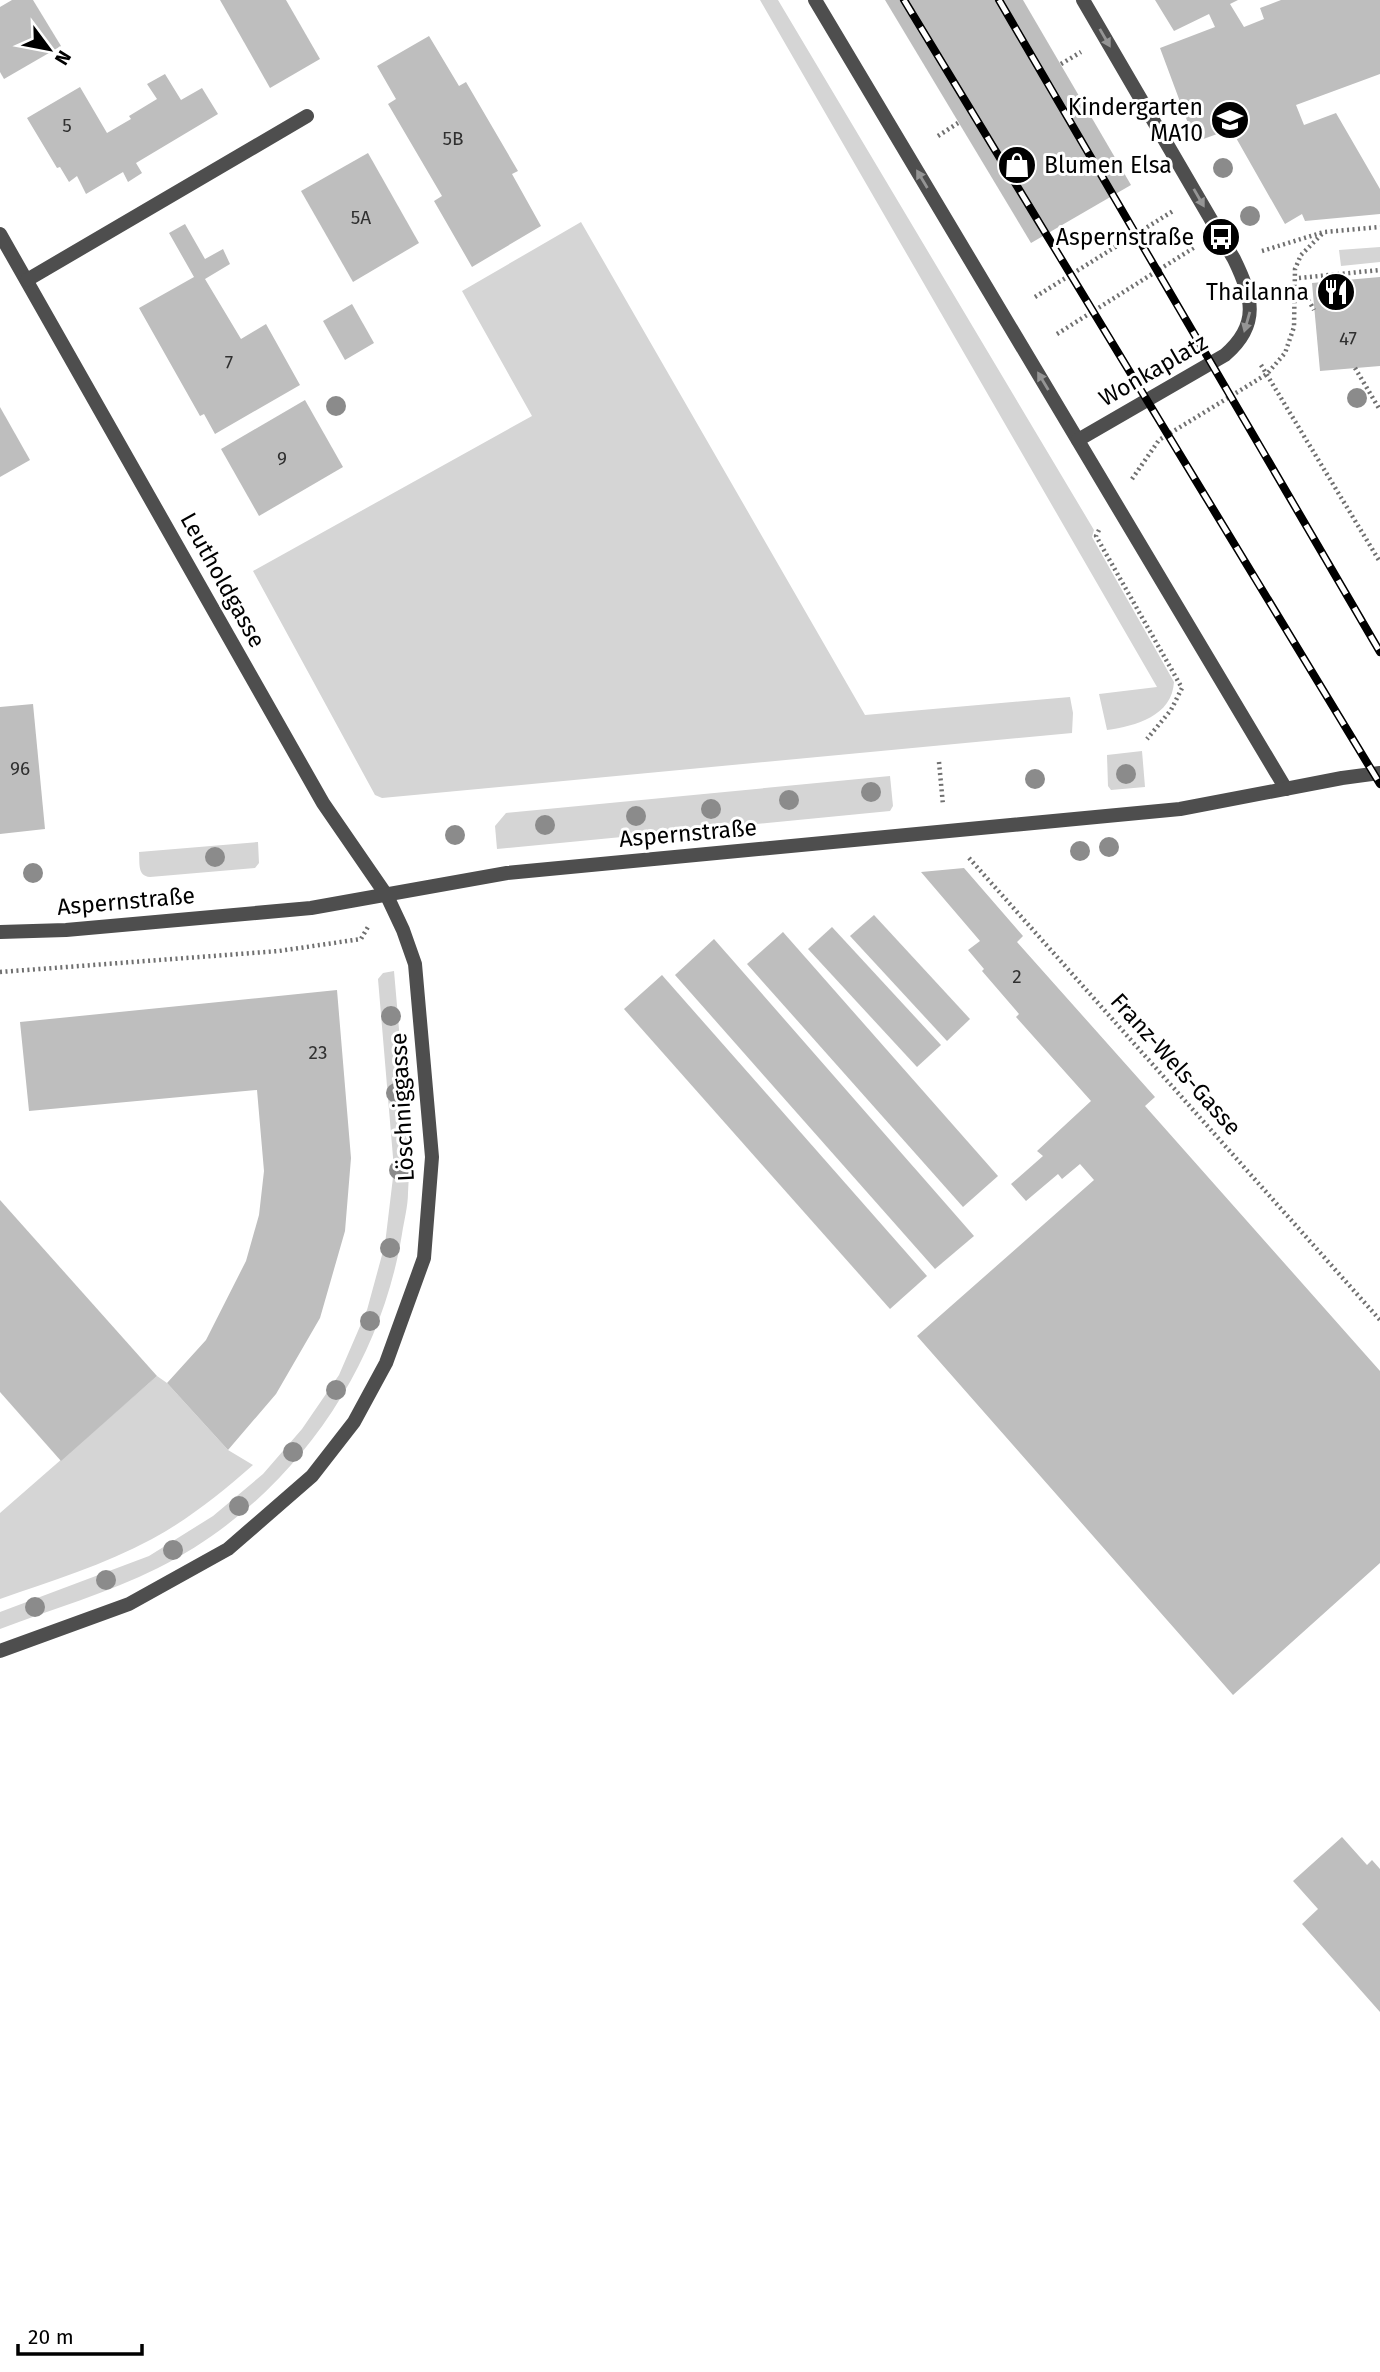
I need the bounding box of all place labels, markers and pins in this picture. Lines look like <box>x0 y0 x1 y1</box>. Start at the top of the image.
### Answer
place label: Kindergarten MA10 <box>1068 93 1203 147</box>
school or university icon: Kindergarten MA10 <box>1209 99 1251 141</box>
shop icon: Blumen Elsa <box>996 144 1038 186</box>
place label: Blumen Elsa <box>1044 151 1172 179</box>
bus stop icon: Aspernstraße <box>1200 216 1242 258</box>
place label: Aspernstraße <box>1056 223 1194 251</box>
restaurant icon: Thailanna <box>1315 271 1357 313</box>
place label: Thailanna <box>1206 278 1309 306</box>

